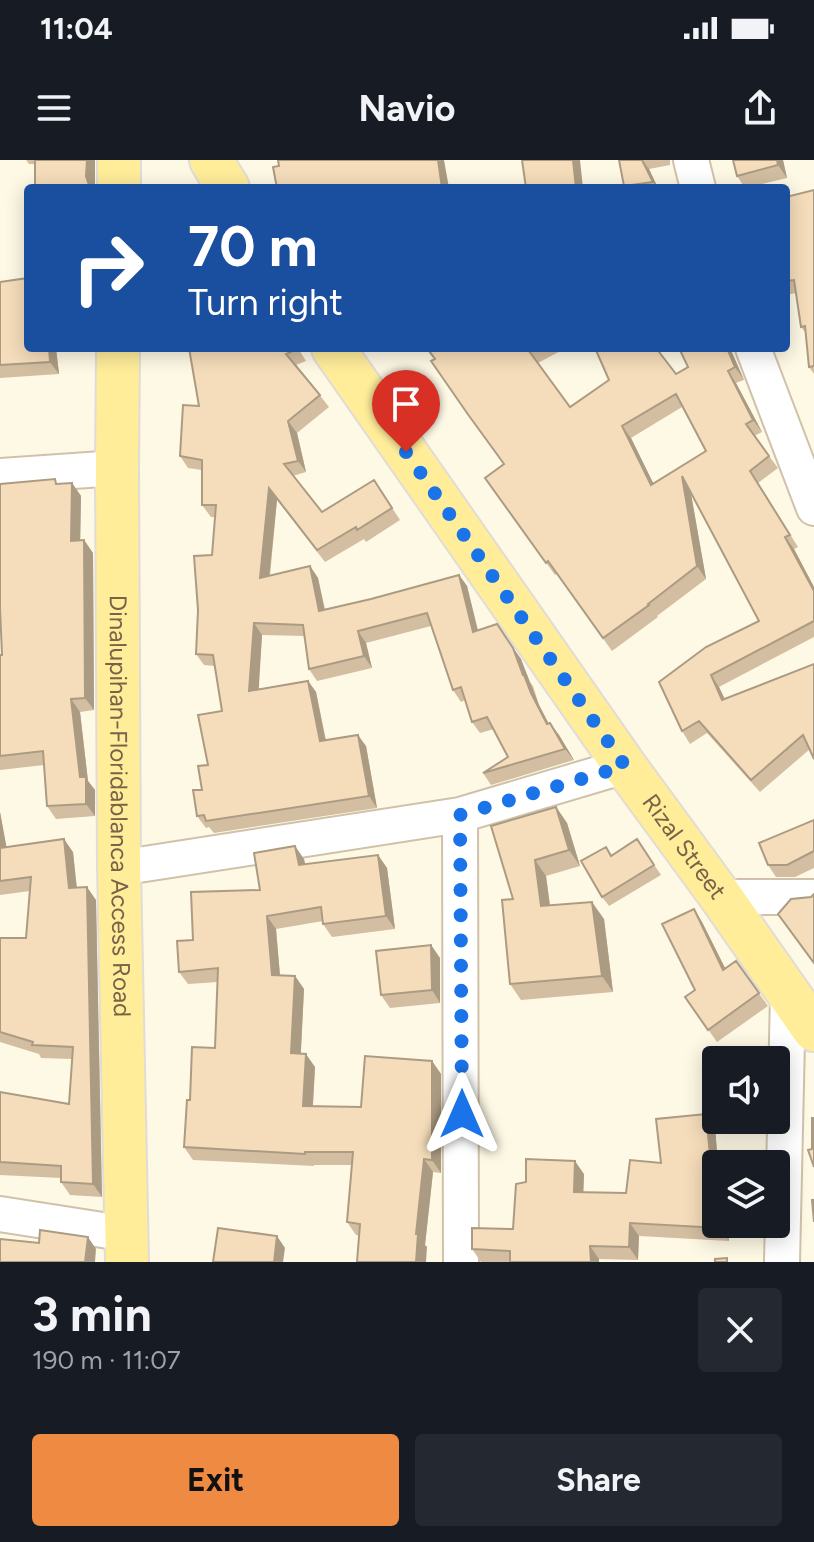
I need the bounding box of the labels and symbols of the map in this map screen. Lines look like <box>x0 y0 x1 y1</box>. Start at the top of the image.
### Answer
pin <box>372 370 440 452</box>
street label: Dinalupihan-Floridablanca Access Road <box>104 595 137 1018</box>
street label: Rizal Street <box>636 788 733 905</box>
position arrow <box>420 1072 504 1156</box>

